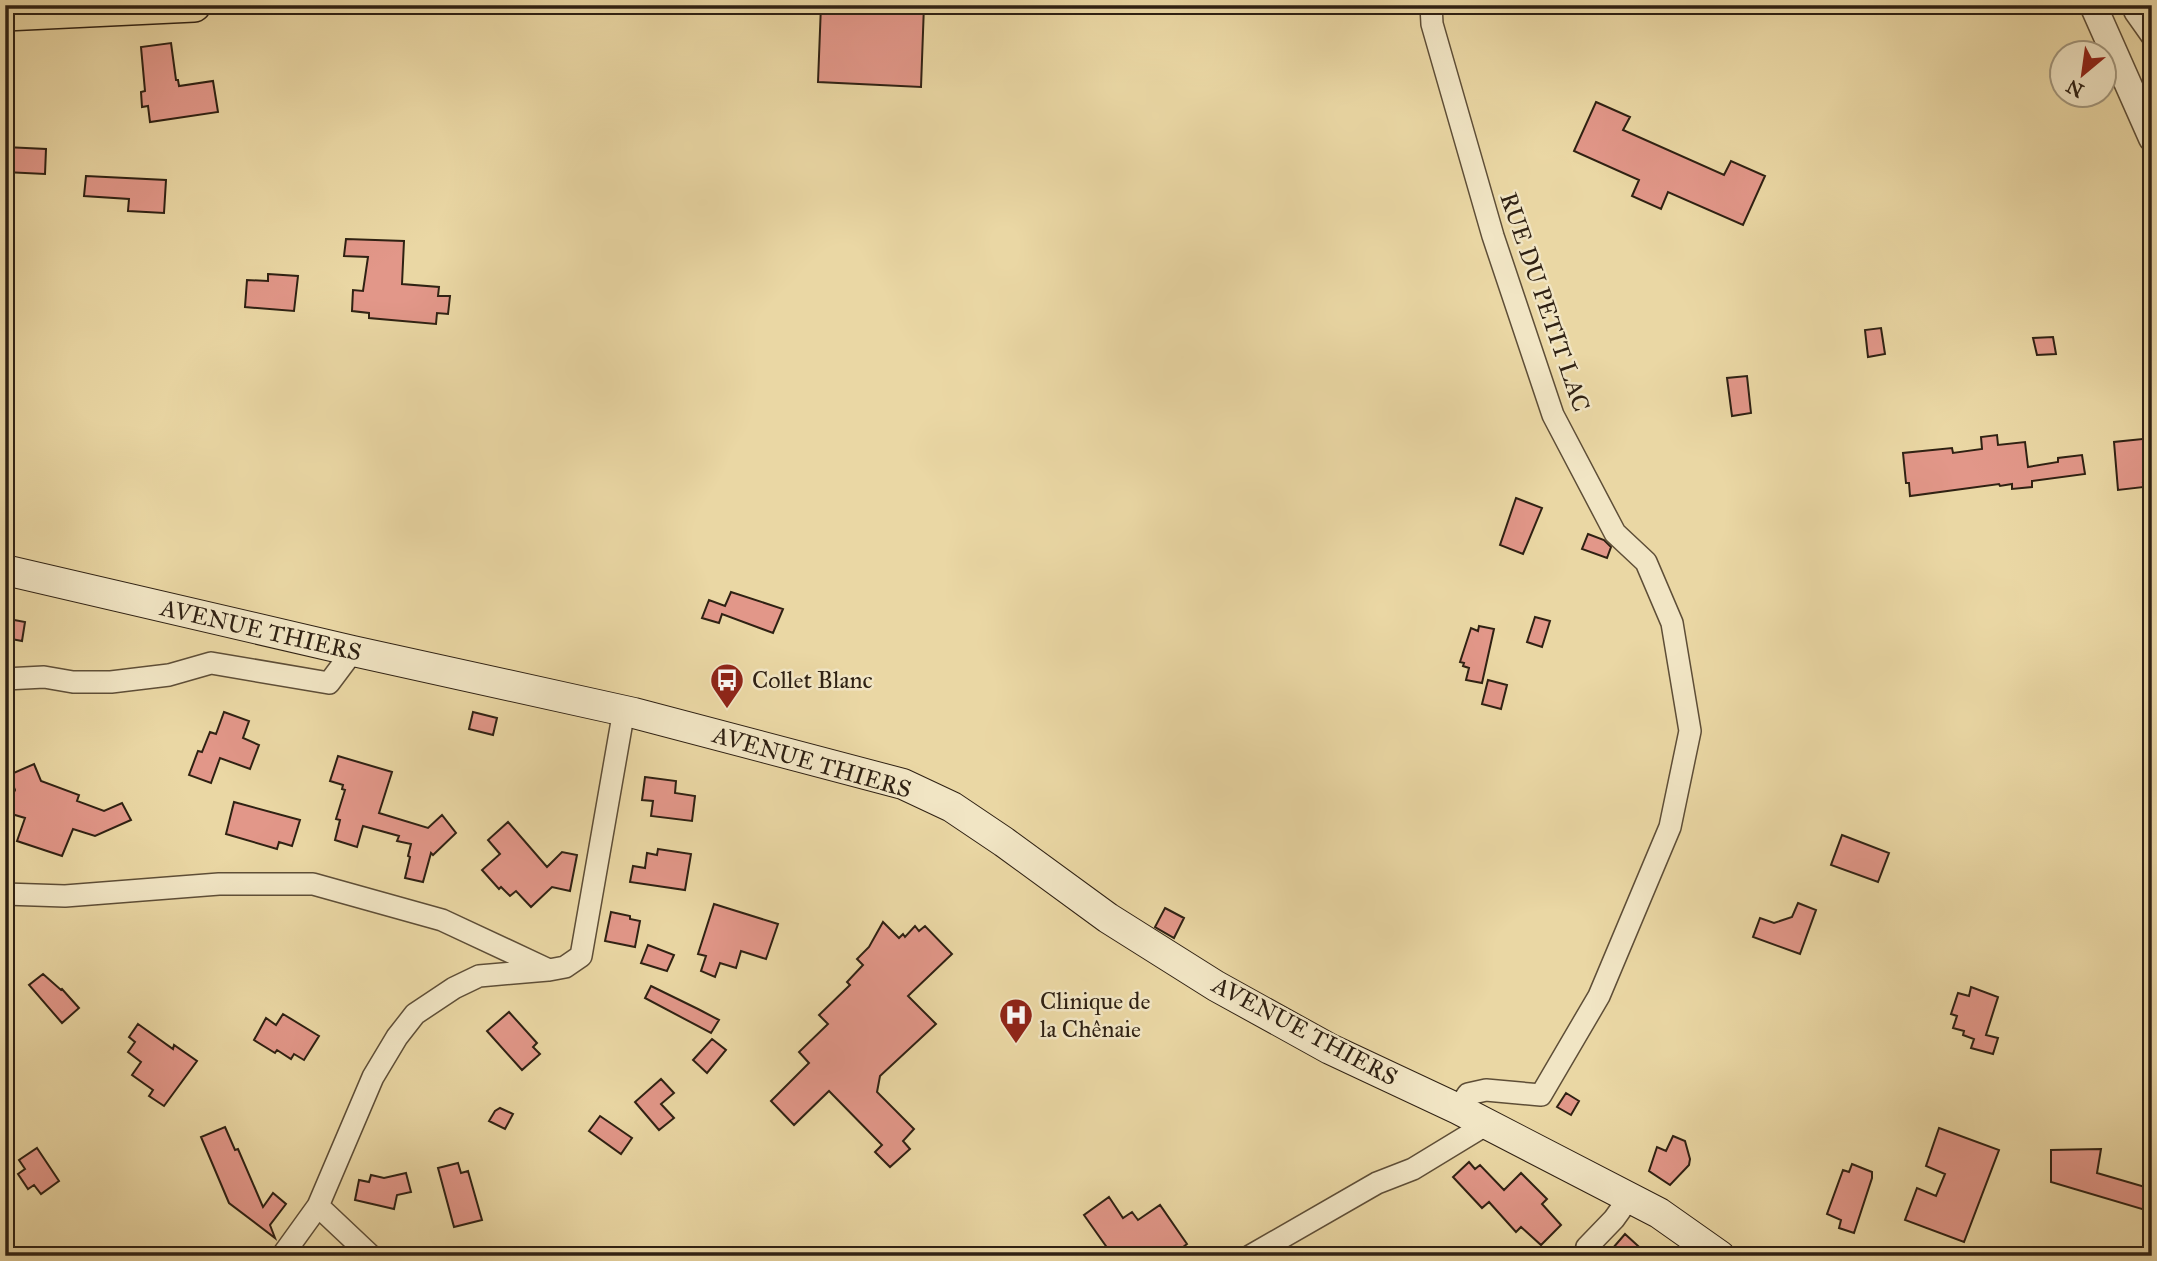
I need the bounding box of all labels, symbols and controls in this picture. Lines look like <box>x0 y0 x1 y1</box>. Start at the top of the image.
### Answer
north arrow <box>2048 38 2118 108</box>
text: N <box>2062 74 2088 102</box>
street label: RUE DU PETIT LAC <box>1493 188 1597 416</box>
street label: AVENUE THIERS <box>157 592 364 668</box>
bus stop icon: Collet Blanc <box>708 661 746 710</box>
place label: Collet Blanc <box>752 665 873 695</box>
street label: AVENUE THIERS <box>708 719 915 805</box>
street label: AVENUE THIERS <box>1206 969 1403 1092</box>
place label: Clinique de la Chênaie <box>1040 986 1150 1044</box>
hospital icon: Clinique de la Chênaie <box>997 996 1035 1045</box>

